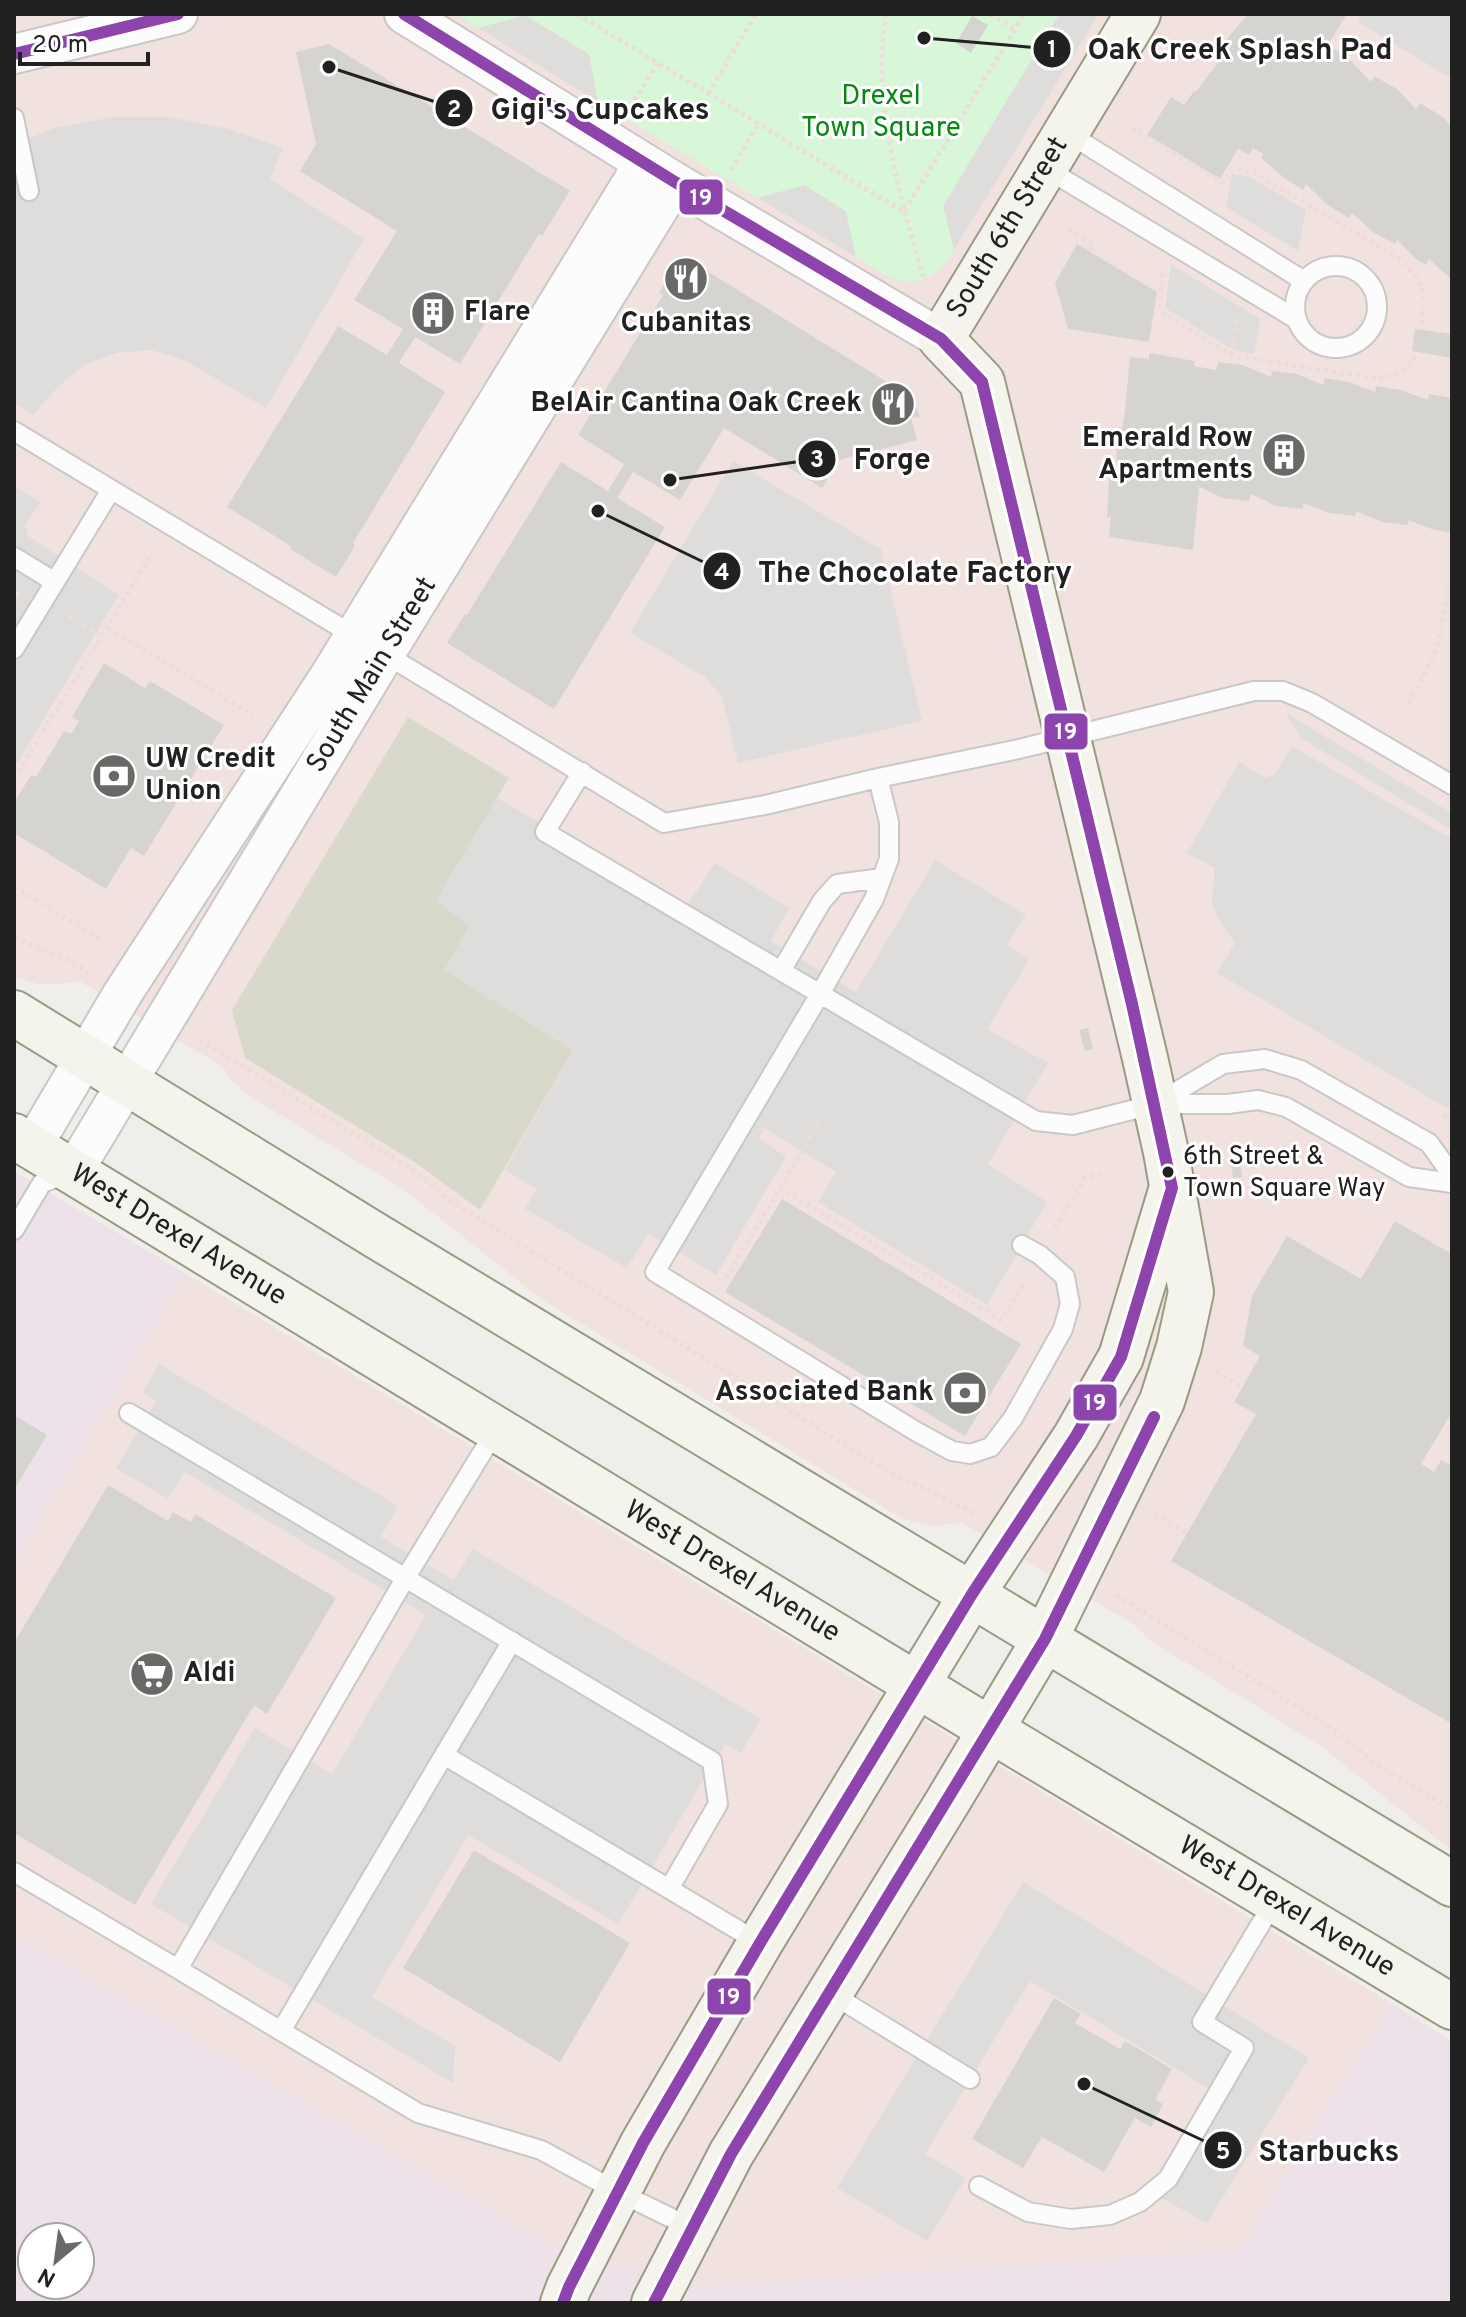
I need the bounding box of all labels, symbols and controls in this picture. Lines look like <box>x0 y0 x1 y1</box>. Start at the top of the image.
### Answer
scale bar <box>20 16 148 66</box>
callout: Oak Creek Splash Pad <box>1032 22 1409 76</box>
text: 20 m <box>32 31 88 61</box>
text: Oak Creek Splash Pad <box>1087 33 1393 70</box>
text: 1 <box>1047 36 1057 66</box>
park label: Drexel Town Square <box>801 79 961 147</box>
callout: Gigi's Cupcakes <box>434 81 725 135</box>
text: Gigi's Cupcakes <box>491 93 709 130</box>
text: 2 <box>447 96 461 126</box>
street label: South 6th Street <box>939 131 1077 326</box>
line badge: 19 <box>678 178 724 216</box>
text: 19 <box>690 186 712 213</box>
restaurant icon: Cubanitas <box>662 255 710 303</box>
building icon: Flare <box>409 289 457 337</box>
place label: Flare <box>464 295 531 331</box>
place label: Cubanitas <box>620 306 752 342</box>
restaurant icon: BelAir Cantina Oak Creek <box>869 380 917 428</box>
place label: BelAir Cantina Oak Creek <box>531 386 862 422</box>
place label: Emerald Row Apartments <box>1082 421 1253 489</box>
building icon: Emerald Row Apartments <box>1260 431 1308 479</box>
callout: Forge <box>797 432 946 486</box>
text: Forge <box>853 443 931 480</box>
text: 3 <box>810 446 824 476</box>
callout: The Chocolate Factory <box>702 544 1088 598</box>
text: The Chocolate Factory <box>758 556 1072 593</box>
text: 4 <box>714 559 730 589</box>
street label: South Main Street <box>299 571 446 780</box>
line badge: 19 <box>1043 712 1089 751</box>
text: 19 <box>1055 720 1077 747</box>
place label: UW Credit Union <box>145 742 276 810</box>
bank icon: UW Credit Union <box>90 752 138 800</box>
place label: 6th Street & Town Square Way <box>1183 1141 1386 1206</box>
street label: West Drexel Avenue <box>63 1156 293 1315</box>
marker: 6th Street & Town Square Way <box>1160 1164 1176 1180</box>
bank icon: Associated Bank <box>941 1369 989 1417</box>
place label: Associated Bank <box>715 1375 934 1411</box>
line badge: 19 <box>1072 1383 1118 1422</box>
text: 19 <box>1084 1391 1106 1418</box>
street label: West Drexel Avenue <box>617 1493 846 1652</box>
supermarket icon: Aldi <box>128 1650 176 1698</box>
place label: Aldi <box>183 1656 235 1692</box>
street label: West Drexel Avenue <box>1171 1829 1401 1986</box>
line badge: 19 <box>706 1977 752 2016</box>
text: 19 <box>718 1985 740 2012</box>
callout: Starbucks <box>1203 2123 1415 2177</box>
text: Starbucks <box>1259 2135 1399 2172</box>
text: 5 <box>1216 2138 1230 2168</box>
north arrow <box>16 2221 96 2301</box>
text: N <box>34 2261 61 2292</box>

